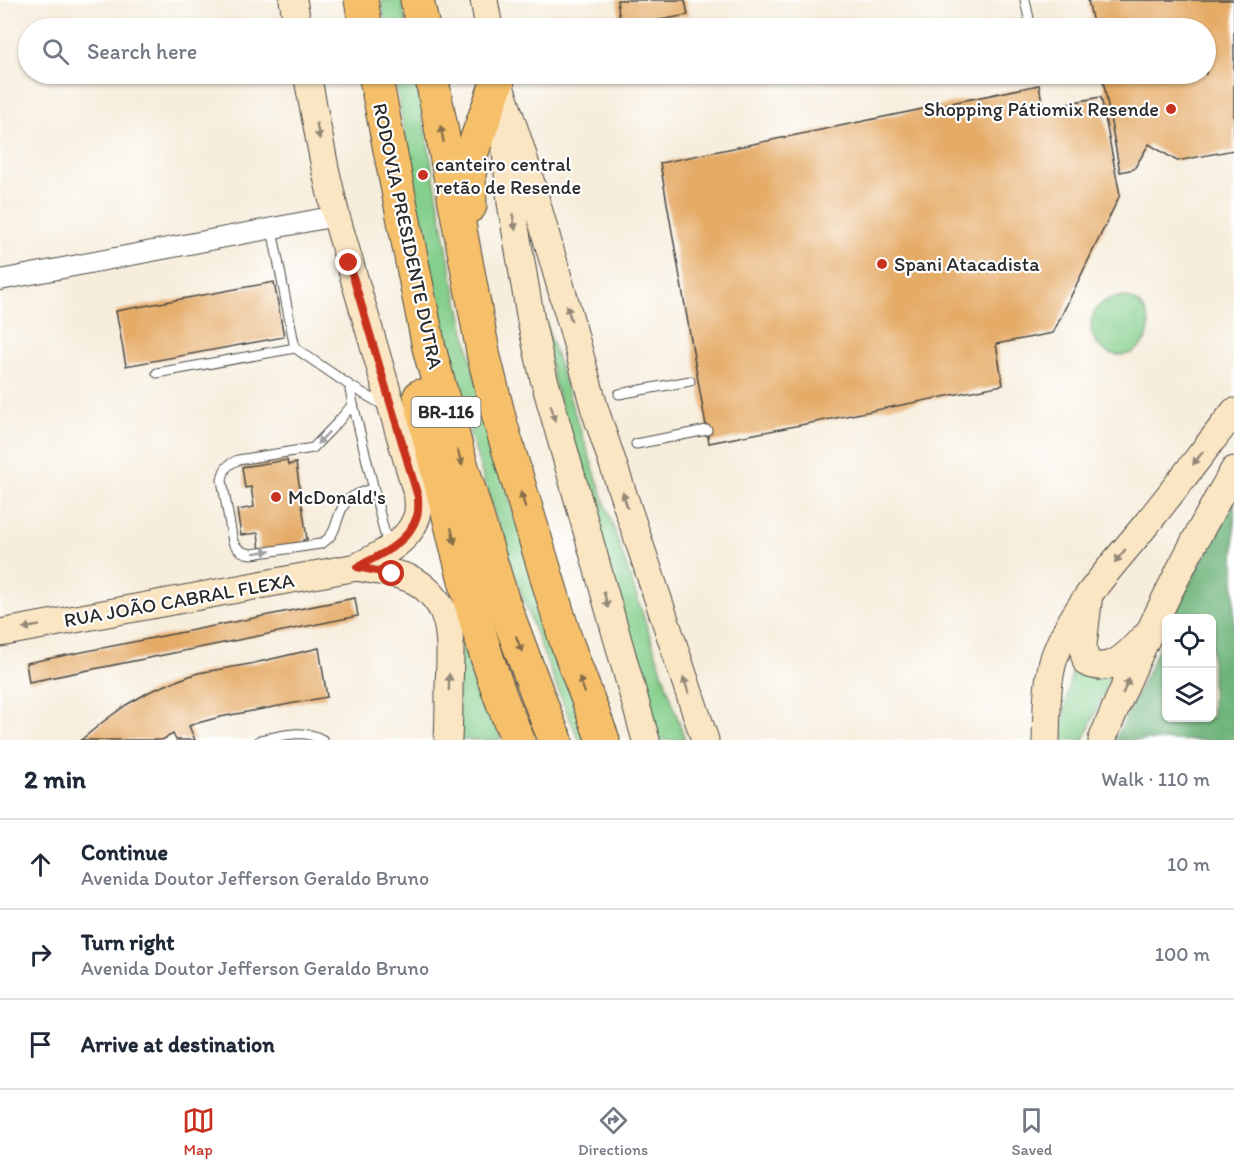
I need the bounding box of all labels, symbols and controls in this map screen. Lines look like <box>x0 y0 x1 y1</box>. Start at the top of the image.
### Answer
search box <box>18 18 1216 84</box>
icon: search <box>39 35 72 68</box>
text: Search here <box>87 38 197 65</box>
place label: Shopping Pátiomix Resende <box>924 97 1159 121</box>
street label: RODOVIA PRESIDENTE DUTRA <box>368 101 448 371</box>
marker: Shopping Pátiomix Resende <box>1164 102 1178 116</box>
one-way arrow <box>314 122 323 141</box>
one-way arrow <box>437 125 446 144</box>
place label: canteiro central retão de Resende <box>435 152 581 199</box>
marker: canteiro central retão de Resende <box>416 168 430 182</box>
one-way arrow <box>510 212 519 231</box>
route end <box>335 249 361 275</box>
place label: Spani Atacadista <box>894 252 1040 276</box>
marker: Spani Atacadista <box>875 257 889 271</box>
one-way arrow <box>563 304 573 322</box>
road number: BR-116 <box>412 397 480 427</box>
one-way arrow <box>549 404 558 422</box>
one-way arrow <box>317 430 331 444</box>
one-way arrow <box>1192 449 1204 465</box>
one-way arrow <box>456 450 465 468</box>
place label: McDonald's <box>288 485 386 509</box>
marker: McDonald's <box>269 490 283 504</box>
one-way arrow <box>518 490 527 508</box>
one-way arrow <box>619 490 629 508</box>
one-way arrow <box>449 527 459 545</box>
one-way arrow <box>252 548 271 557</box>
one-way arrow <box>1115 549 1127 564</box>
route start <box>378 560 404 586</box>
street label: RUA JOÃO CABRAL FLEXA <box>62 568 296 632</box>
one-way arrow <box>602 591 612 609</box>
map controls <box>1162 614 1216 722</box>
button: locate <box>1162 614 1216 668</box>
one-way arrow <box>22 623 41 632</box>
one-way arrow <box>514 635 524 653</box>
button: layers <box>1162 668 1216 722</box>
one-way arrow <box>445 672 454 691</box>
one-way arrow <box>681 675 691 693</box>
one-way arrow <box>577 676 587 694</box>
one-way arrow <box>1121 677 1131 695</box>
text: 2 min <box>24 763 86 795</box>
text: Walk · 110 m <box>1101 767 1210 791</box>
text: Continue <box>81 839 168 866</box>
icon: ahead <box>24 848 57 881</box>
text: 10 m <box>1167 852 1210 876</box>
text: Avenida Doutor Jefferson Geraldo Bruno <box>81 866 429 890</box>
text: Turn right <box>81 929 175 956</box>
icon: right <box>24 938 57 971</box>
text: 100 m <box>1155 942 1210 966</box>
text: Avenida Doutor Jefferson Geraldo Bruno <box>81 956 429 980</box>
icon: arrive <box>24 1028 57 1061</box>
text: Arrive at destination <box>81 1031 275 1058</box>
tab: Map <box>182 1104 215 1159</box>
tab: Directions <box>578 1104 648 1159</box>
tab: Saved <box>1012 1104 1052 1159</box>

